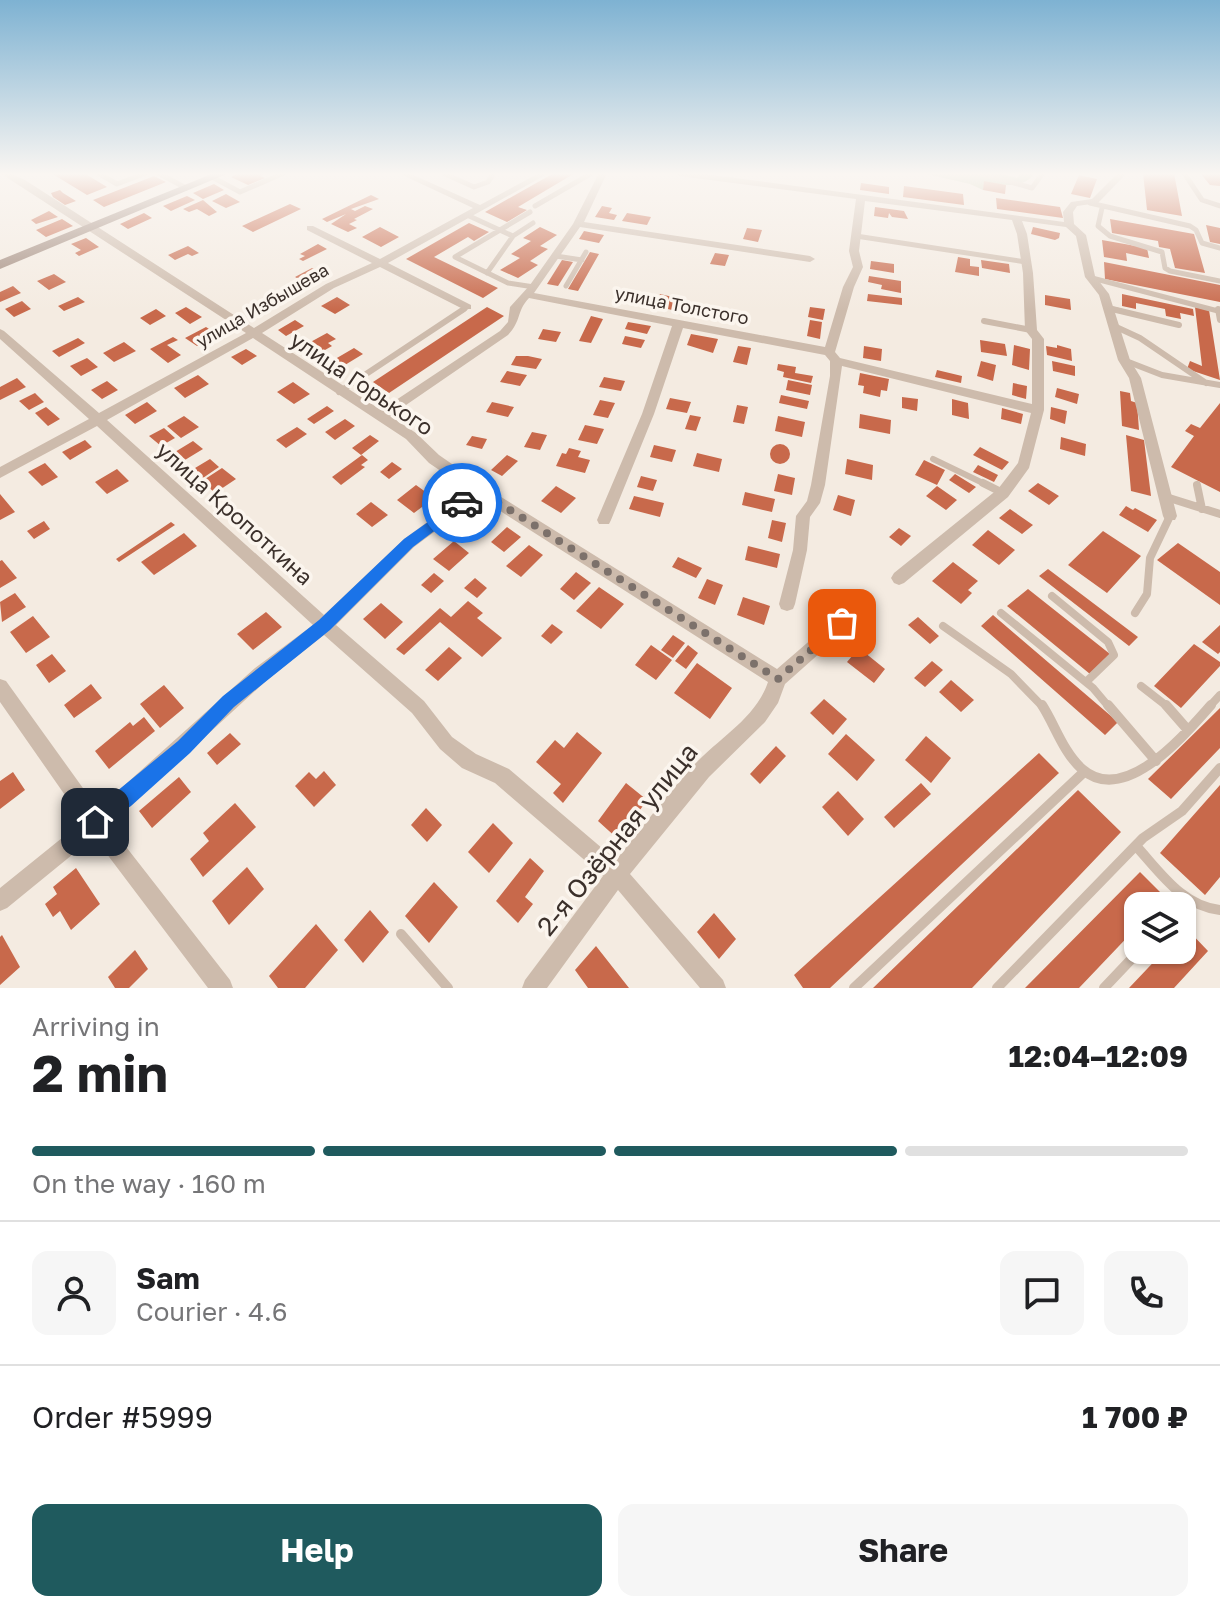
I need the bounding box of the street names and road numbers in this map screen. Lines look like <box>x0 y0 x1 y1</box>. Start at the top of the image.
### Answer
street label: улица Избышева <box>192 258 332 352</box>
street label: улица Толстого <box>613 281 751 329</box>
street label: улица Горького <box>285 325 439 441</box>
street label: улица Кропоткина <box>151 436 319 590</box>
street label: 2-я Озёрная улица <box>530 737 704 941</box>

